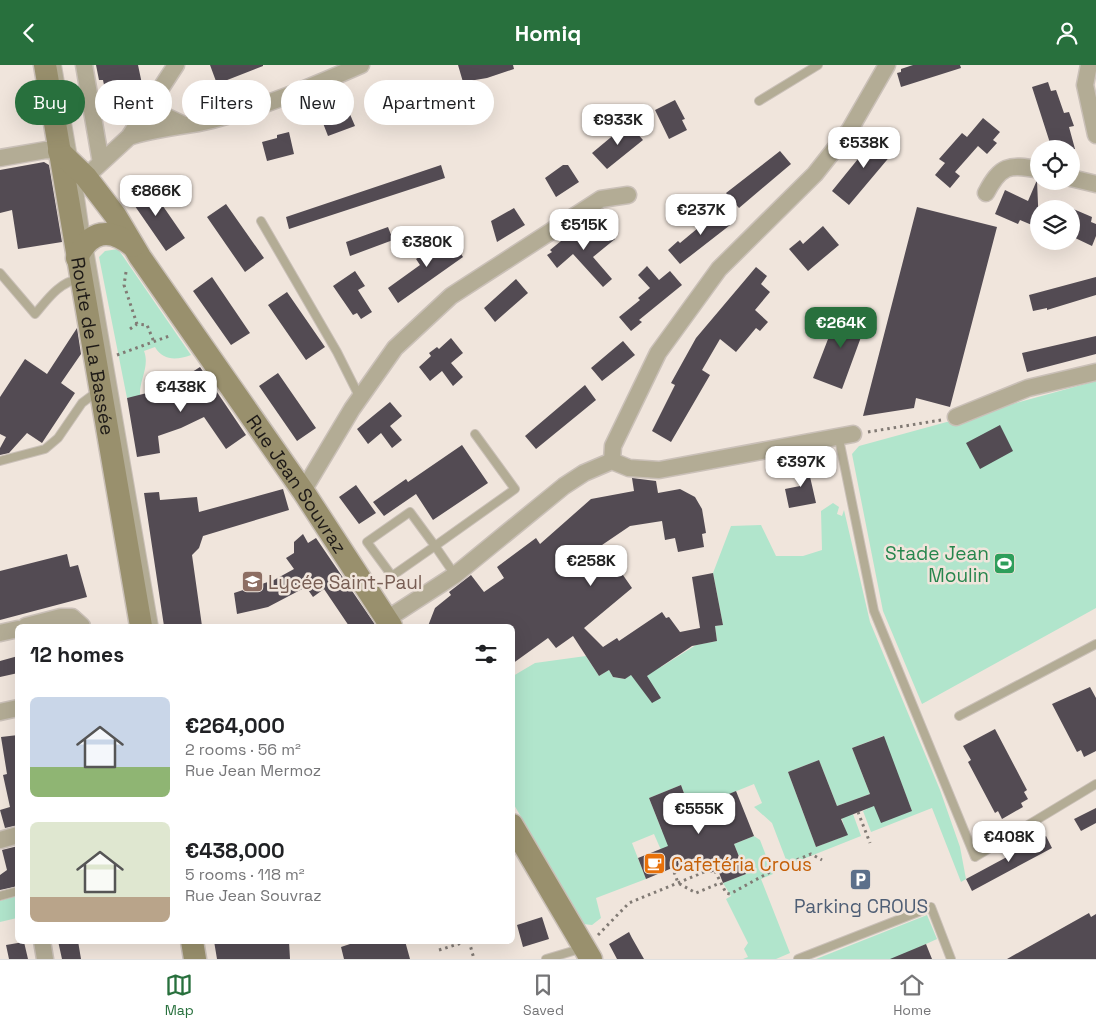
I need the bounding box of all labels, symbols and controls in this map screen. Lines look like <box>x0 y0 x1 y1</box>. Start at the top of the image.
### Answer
icon: back <box>15 19 43 47</box>
text: Homiq <box>515 19 581 47</box>
icon: person <box>1053 19 1081 47</box>
chip: Buy <box>15 80 85 125</box>
chip: Rent <box>95 80 172 125</box>
chip: Filters <box>182 80 271 125</box>
chip: New <box>281 80 354 125</box>
chip: Apartment <box>364 80 494 125</box>
pin: €933K <box>583 103 653 146</box>
text: €933K <box>593 109 643 130</box>
pin: €538K <box>829 127 899 169</box>
text: €538K <box>839 132 889 153</box>
map controls <box>1030 140 1080 250</box>
button: locate <box>1030 140 1080 190</box>
pin: €866K <box>121 175 191 217</box>
text: €866K <box>131 180 181 201</box>
pin: €237K <box>666 193 736 236</box>
text: €237K <box>677 199 725 220</box>
button: layers <box>1030 200 1080 250</box>
pin: €515K <box>549 209 619 251</box>
text: €515K <box>560 214 608 235</box>
pin: €380K <box>392 225 462 268</box>
text: €380K <box>402 231 452 252</box>
street label: Route de La Bassée <box>66 255 121 437</box>
pin: €264K <box>806 307 876 349</box>
text: €264K <box>816 312 866 333</box>
pin: €438K <box>146 371 216 413</box>
text: €438K <box>156 376 206 397</box>
street label: Rue Jean Souvraz <box>241 410 353 558</box>
pin: €397K <box>766 445 836 488</box>
text: €397K <box>776 451 826 472</box>
place label: Stade Jean Moulin <box>885 541 989 588</box>
pin: €258K <box>556 545 626 587</box>
text: €258K <box>566 550 616 571</box>
sports icon: Stade Jean Moulin <box>993 552 1017 576</box>
school or university icon: Lycée Saint-Paul <box>240 570 264 594</box>
place label: Lycée Saint-Paul <box>268 570 423 595</box>
icon: filters <box>472 640 500 668</box>
text: 12 homes <box>30 641 124 668</box>
text: €264,000 <box>185 712 285 739</box>
icon: home <box>70 717 130 777</box>
text: 2 rooms · 56 m² <box>185 739 301 760</box>
text: Rue Jean Mermoz <box>185 760 321 781</box>
pin: €555K <box>664 793 734 835</box>
text: €555K <box>674 798 724 819</box>
pin: €408K <box>974 821 1044 863</box>
text: €408K <box>983 826 1035 847</box>
text: €438,000 <box>185 837 285 864</box>
icon: home <box>70 842 130 902</box>
cafe icon: Cafetéria Crous <box>643 852 667 876</box>
place label: Cafetéria Crous <box>671 852 812 877</box>
text: 5 rooms · 118 m² <box>185 864 305 885</box>
parking icon: Parking CROUS <box>849 868 873 892</box>
text: Rue Jean Souvraz <box>185 885 322 906</box>
place label: Parking CROUS <box>794 894 928 919</box>
tab: Map <box>165 971 194 1019</box>
tab: Saved <box>523 971 564 1019</box>
tab: Home <box>893 971 931 1019</box>

